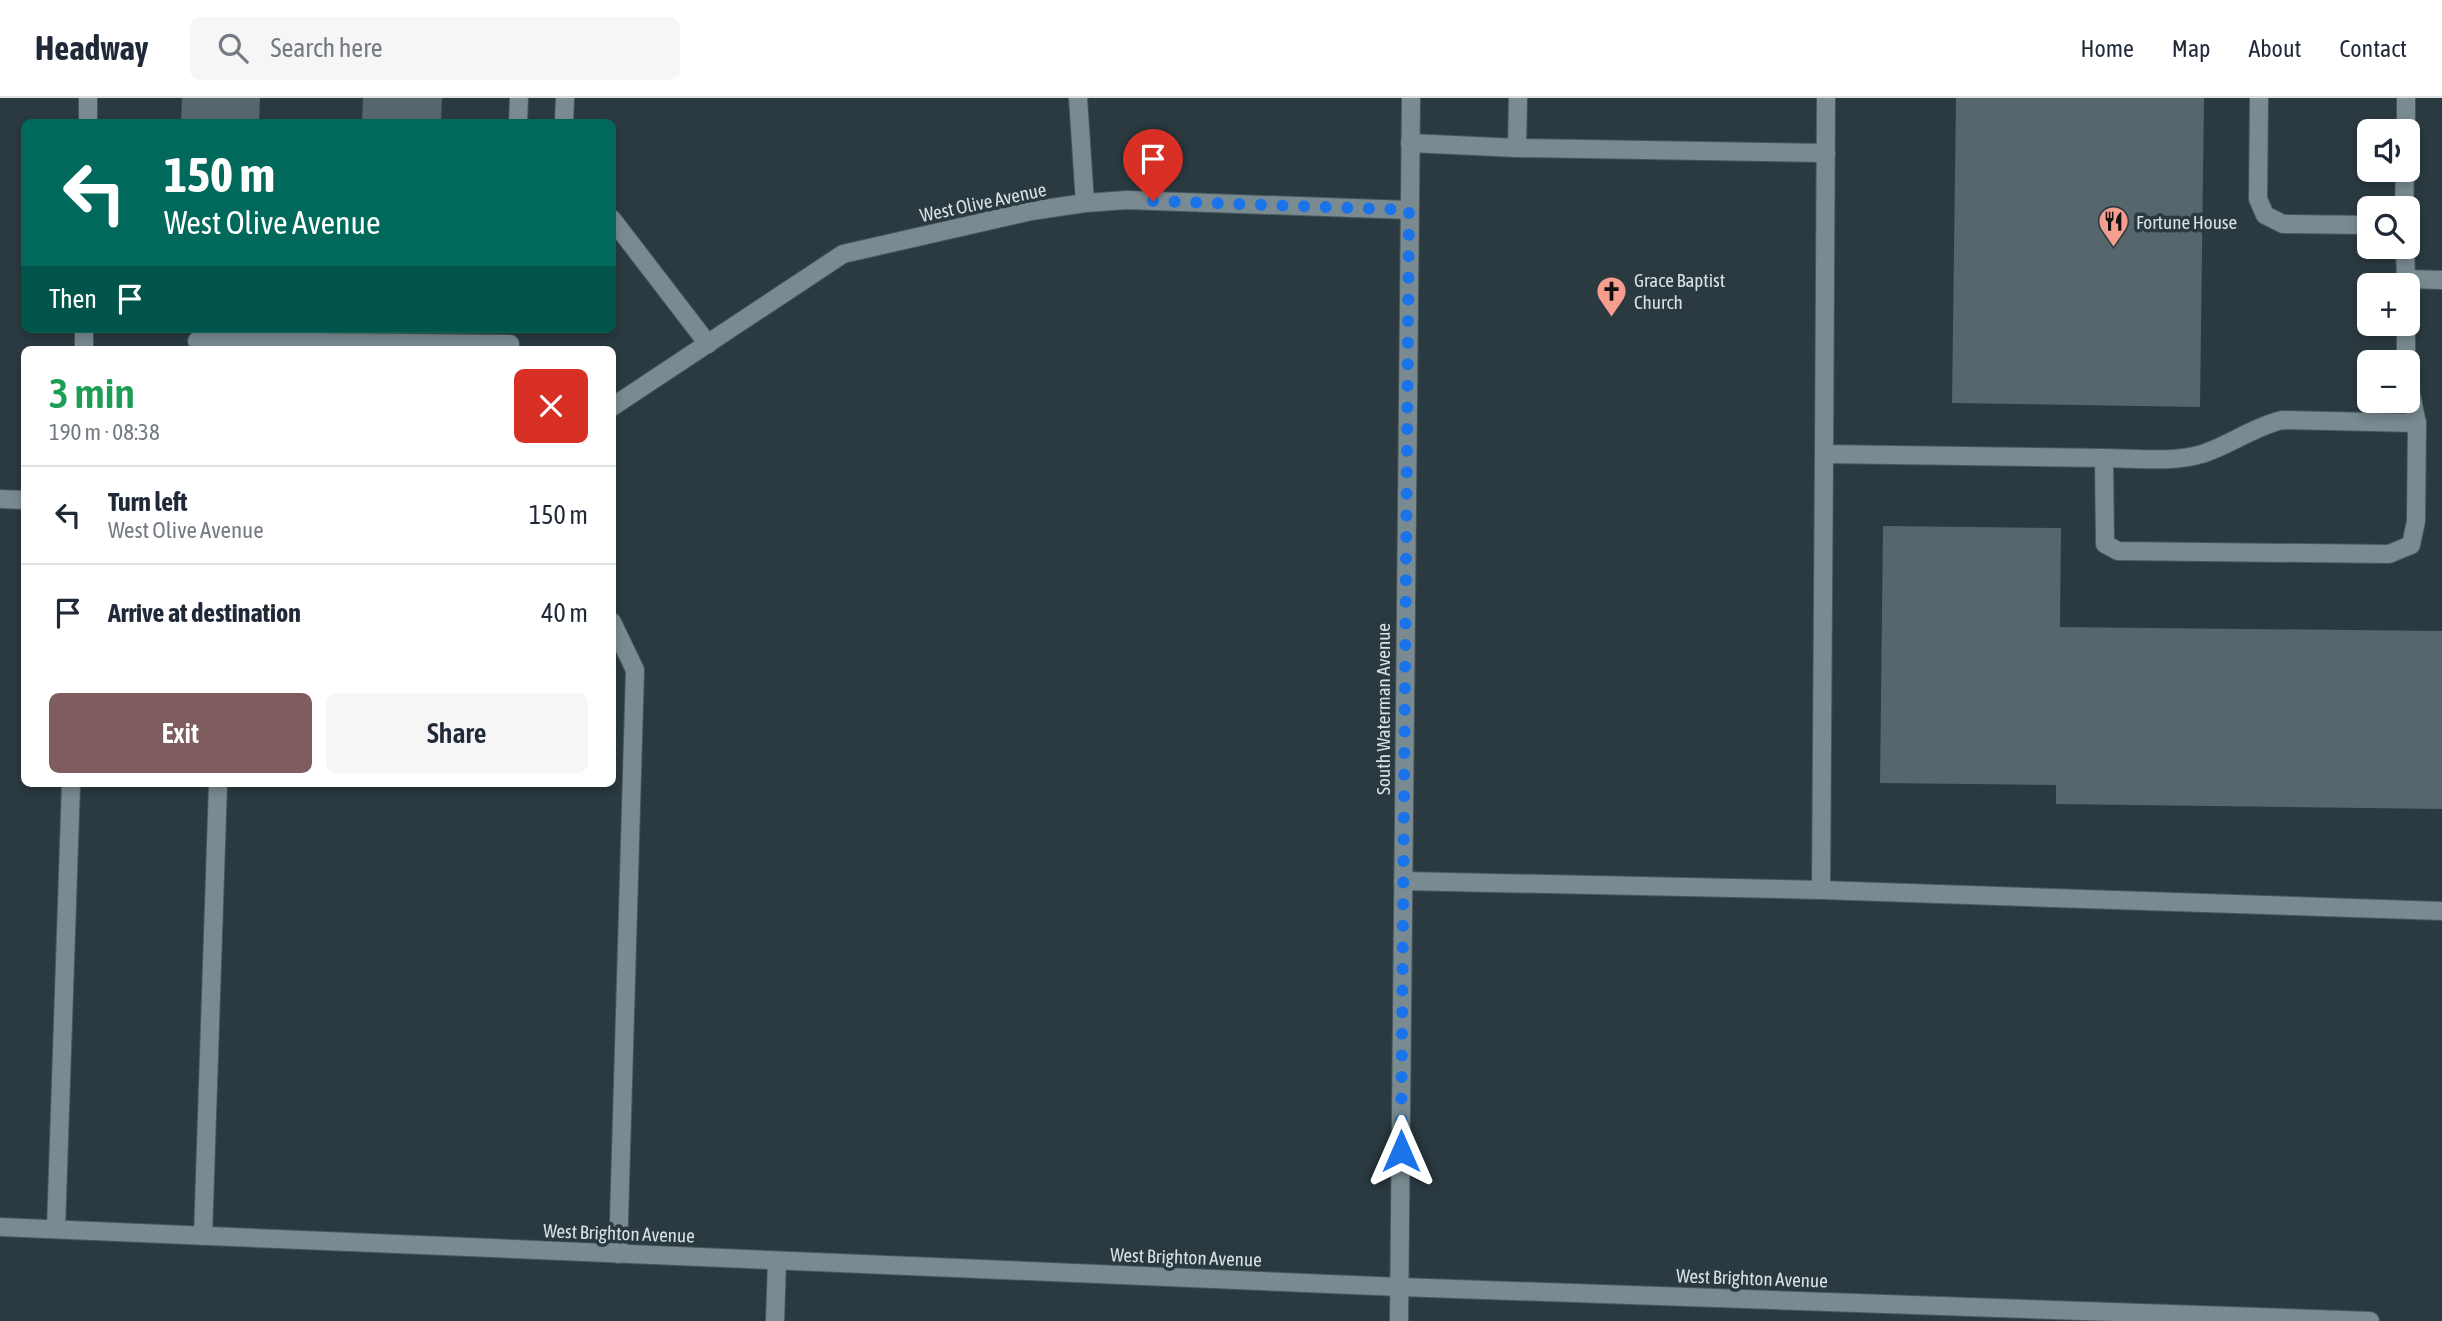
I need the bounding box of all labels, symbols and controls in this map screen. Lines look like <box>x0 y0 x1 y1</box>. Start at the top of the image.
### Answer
search box <box>190 17 680 80</box>
text: Headway <box>35 29 148 67</box>
icon: search <box>214 29 252 67</box>
text: Search here <box>270 33 383 63</box>
text: Home <box>2080 35 2134 62</box>
text: Map <box>2172 35 2210 62</box>
text: About <box>2248 35 2301 62</box>
text: Contact <box>2339 35 2407 62</box>
map controls <box>2357 119 2420 413</box>
button: sound <box>2357 119 2420 182</box>
pin <box>1123 129 1183 201</box>
icon: arrive <box>1134 140 1172 178</box>
text: 150 m <box>164 146 275 202</box>
icon: left <box>49 147 140 238</box>
street label: West Olive Avenue <box>918 178 1048 226</box>
button: search <box>2357 196 2420 259</box>
text: West Olive Avenue <box>164 204 381 241</box>
restaurant icon: Fortune House <box>2096 205 2130 249</box>
place label: Fortune House <box>2136 211 2237 233</box>
place label: Grace Baptist Church <box>1634 269 1725 313</box>
button: + <box>2357 273 2420 336</box>
church icon: Grace Baptist Church <box>1594 274 1628 318</box>
icon: arrive <box>111 280 149 318</box>
text: Then <box>49 284 97 314</box>
button: − <box>2357 350 2420 413</box>
text: 3 min <box>49 369 135 417</box>
button: close <box>514 369 588 443</box>
text: 190 m · 08:38 <box>49 419 160 445</box>
text: Turn left <box>108 487 188 517</box>
icon: left <box>49 496 87 534</box>
text: 150 m <box>529 500 588 530</box>
text: West Olive Avenue <box>108 517 264 543</box>
icon: arrive <box>49 594 87 632</box>
text: Arrive at destination <box>108 598 301 628</box>
text: 40 m <box>541 598 588 628</box>
street label: South Waterman Avenue <box>1372 623 1394 795</box>
button: Exit <box>49 693 312 773</box>
button: Share <box>326 693 588 773</box>
position arrow <box>1364 1114 1438 1188</box>
street label: West Brighton Avenue <box>543 1219 695 1247</box>
street label: West Brighton Avenue <box>1110 1243 1262 1271</box>
street label: West Brighton Avenue <box>1676 1264 1828 1292</box>

